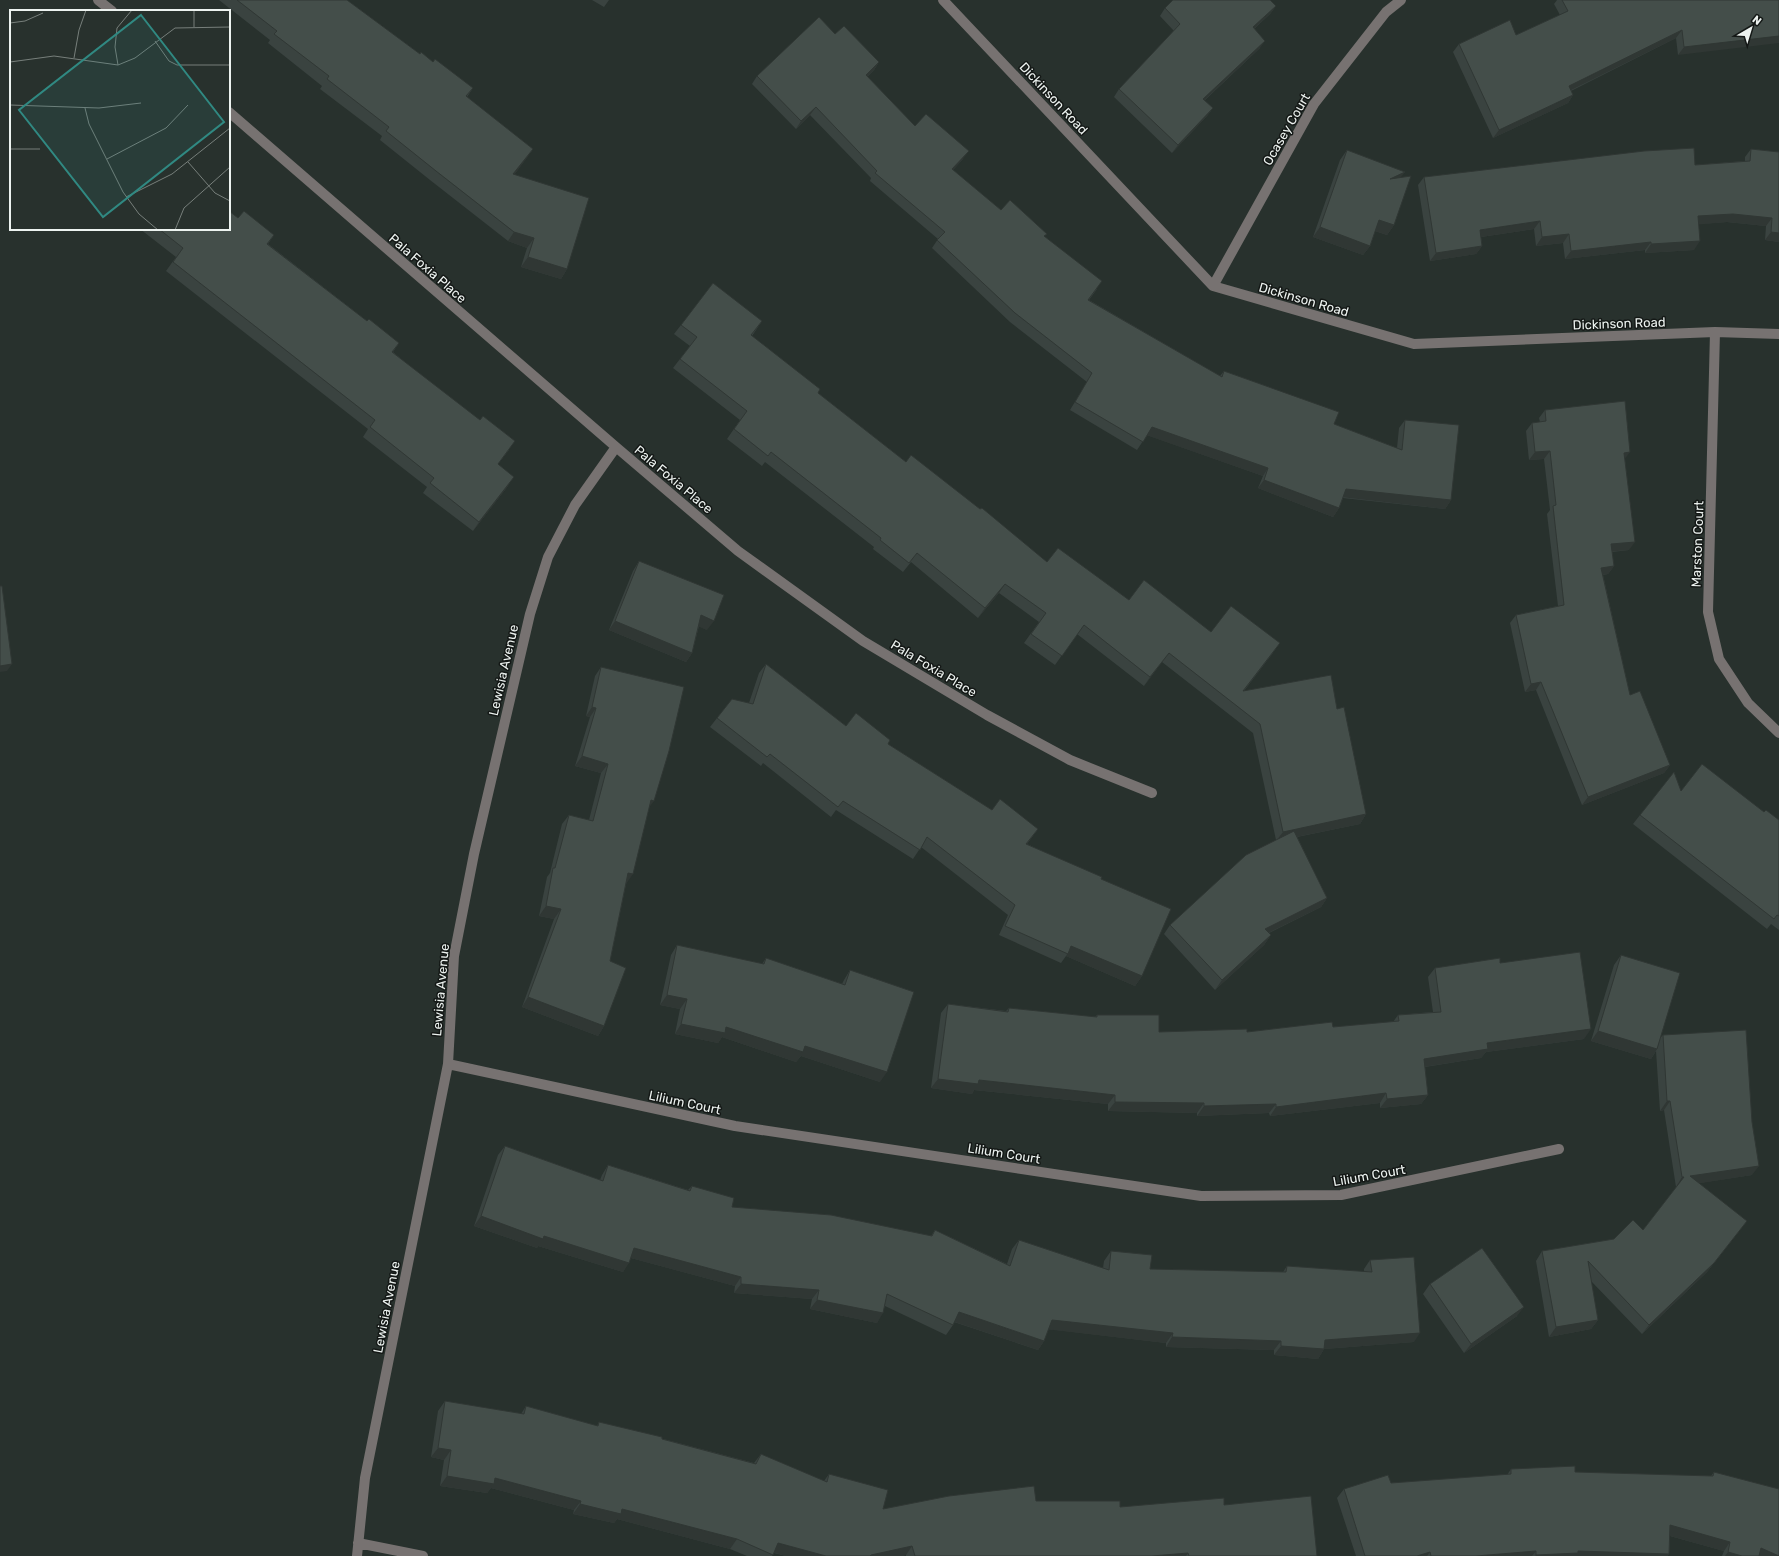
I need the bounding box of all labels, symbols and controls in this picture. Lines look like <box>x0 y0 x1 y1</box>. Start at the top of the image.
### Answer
north arrow <box>1731 8 1771 48</box>
inset map <box>10 10 230 230</box>
text: N <box>1750 13 1764 28</box>
street label: Dickinson Road <box>1016 59 1091 137</box>
street label: Ocasey Court <box>1260 91 1313 168</box>
street label: Pala Foxia Place <box>386 231 469 306</box>
street label: Dickinson Road <box>1257 279 1351 320</box>
street label: Dickinson Road <box>1572 314 1666 333</box>
street label: Pala Foxia Place <box>632 442 716 516</box>
street label: Marston Court <box>1688 500 1707 588</box>
street label: Lewisia Avenue <box>486 623 521 717</box>
street label: Pala Foxia Place <box>888 637 979 700</box>
street label: Lewisia Avenue <box>429 943 452 1037</box>
street label: Lilium Court <box>647 1088 722 1117</box>
street label: Lilium Court <box>967 1140 1041 1167</box>
street label: Lilium Court <box>1332 1162 1406 1189</box>
street label: Lewisia Avenue <box>370 1260 403 1354</box>

